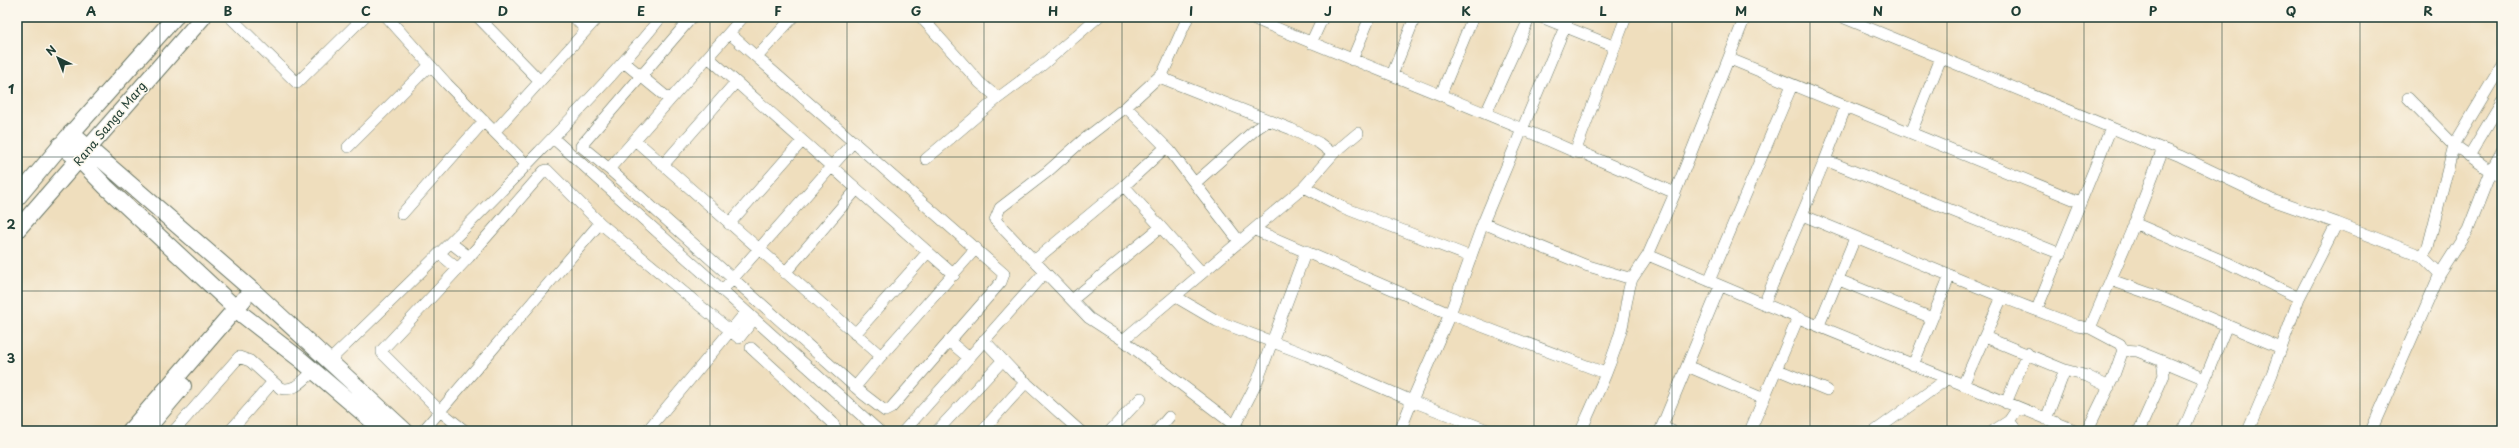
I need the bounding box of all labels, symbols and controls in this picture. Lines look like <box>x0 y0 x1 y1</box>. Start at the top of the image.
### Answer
text: A <box>86 1 96 20</box>
text: B <box>224 1 233 20</box>
text: C <box>361 1 371 20</box>
text: D <box>498 1 508 20</box>
text: E <box>637 1 645 20</box>
text: F <box>774 1 782 20</box>
text: G <box>911 1 921 20</box>
text: H <box>1048 1 1058 20</box>
text: I <box>1189 1 1193 20</box>
text: J <box>1324 1 1332 20</box>
text: K <box>1461 1 1471 20</box>
text: L <box>1599 1 1607 20</box>
text: M <box>1735 1 1747 20</box>
text: N <box>1873 1 1883 20</box>
text: O <box>2011 1 2021 20</box>
text: P <box>2149 1 2158 20</box>
text: Q <box>2286 1 2296 20</box>
text: R <box>2423 1 2433 20</box>
north arrow <box>38 38 78 78</box>
text: N <box>42 41 60 60</box>
street label: Rana Sanga Marg <box>68 77 150 170</box>
text: 1 <box>8 79 14 98</box>
text: 2 <box>6 214 16 233</box>
text: 3 <box>7 348 16 367</box>

